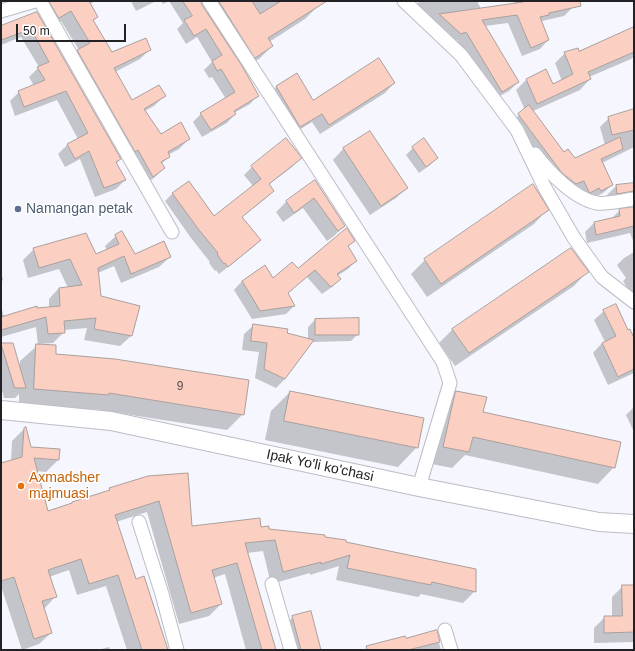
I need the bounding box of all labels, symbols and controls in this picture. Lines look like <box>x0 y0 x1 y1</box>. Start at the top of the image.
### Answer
scale bar <box>18 16 128 42</box>
text: 50 m <box>23 24 50 38</box>
place label: Namangan petak <box>26 201 133 217</box>
marker: Namangan petak <box>13 204 23 214</box>
house number: 9 <box>177 380 183 394</box>
street label: Ipak Yo'li ko'chasi <box>265 446 375 486</box>
place label: Axmadsher majmuasi <box>29 470 100 502</box>
marker: Axmadsher majmuasi <box>16 481 26 491</box>

